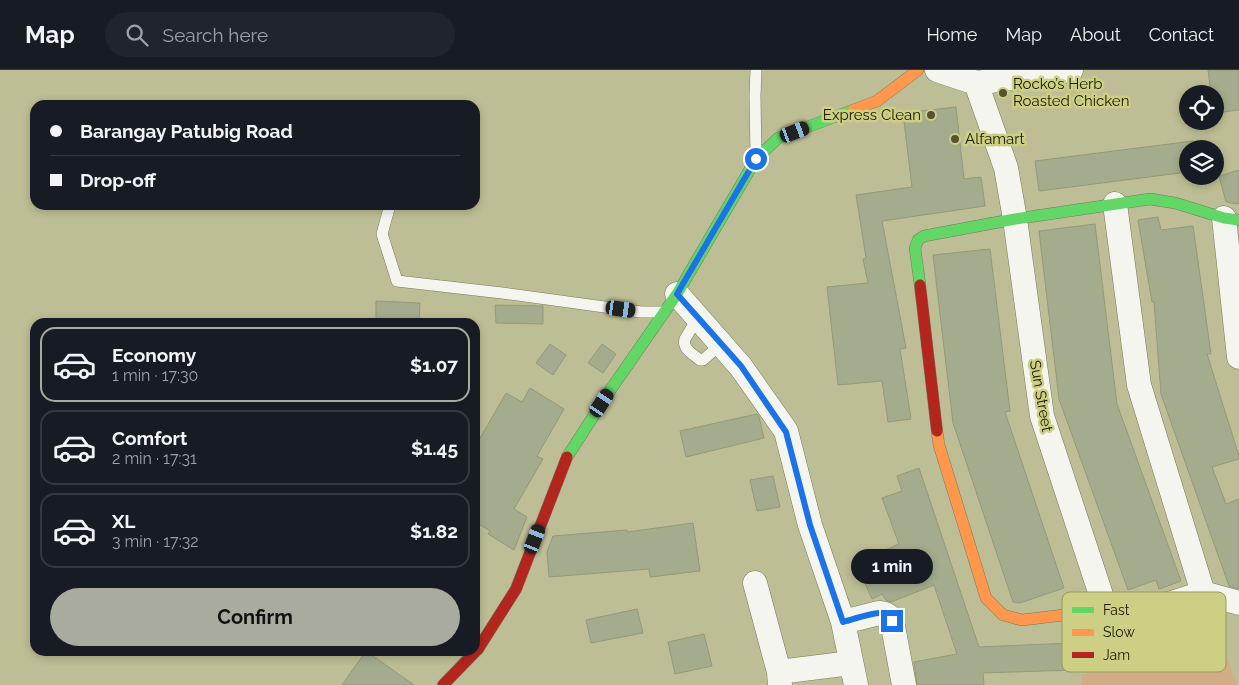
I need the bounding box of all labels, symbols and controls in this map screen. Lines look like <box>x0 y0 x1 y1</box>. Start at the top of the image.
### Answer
search box <box>105 12 455 57</box>
text: Map <box>25 20 75 49</box>
icon: search <box>123 21 151 49</box>
text: Search here <box>163 24 268 46</box>
text: Home <box>926 24 977 45</box>
text: Map <box>1005 24 1042 45</box>
text: About <box>1070 24 1121 45</box>
text: Contact <box>1149 24 1214 45</box>
place label: Rocko’s Herb Roasted Chicken <box>1013 75 1129 110</box>
map controls <box>1179 85 1224 185</box>
button: locate <box>1179 85 1224 130</box>
marker: Rocko’s Herb Roasted Chicken <box>997 87 1009 99</box>
place label: Express Clean <box>823 106 921 124</box>
marker: Express Clean <box>925 109 937 121</box>
text: Barangay Patubig Road <box>80 120 293 142</box>
car <box>778 120 811 144</box>
place label: Alfamart <box>965 130 1025 148</box>
marker: Alfamart <box>949 133 961 145</box>
button: layers <box>1179 140 1224 185</box>
route start <box>745 148 767 170</box>
text: Drop-off <box>80 169 156 191</box>
car <box>605 299 636 319</box>
icon: car <box>52 342 97 387</box>
text: Economy <box>112 344 196 366</box>
text: $1.07 <box>410 354 458 376</box>
street label: Sun Street <box>1026 359 1056 433</box>
text: 1 min · 17:30 <box>112 366 198 385</box>
car <box>587 386 616 420</box>
icon: car <box>52 425 97 470</box>
text: Comfort <box>112 427 187 449</box>
text: $1.45 <box>411 437 458 459</box>
text: 2 min · 17:31 <box>112 449 197 468</box>
icon: car <box>52 508 97 553</box>
text: XL <box>112 510 135 532</box>
text: $1.82 <box>410 520 458 542</box>
car <box>522 522 547 556</box>
text: 3 min · 17:32 <box>112 532 199 551</box>
callout: 1 min <box>851 548 933 584</box>
text: 1 min <box>872 557 912 576</box>
button: Confirm <box>50 588 460 646</box>
legend <box>1062 592 1226 672</box>
text: Fast <box>1103 602 1130 618</box>
route end <box>881 610 903 632</box>
text: Slow <box>1103 624 1135 640</box>
text: Jam <box>1103 647 1130 663</box>

